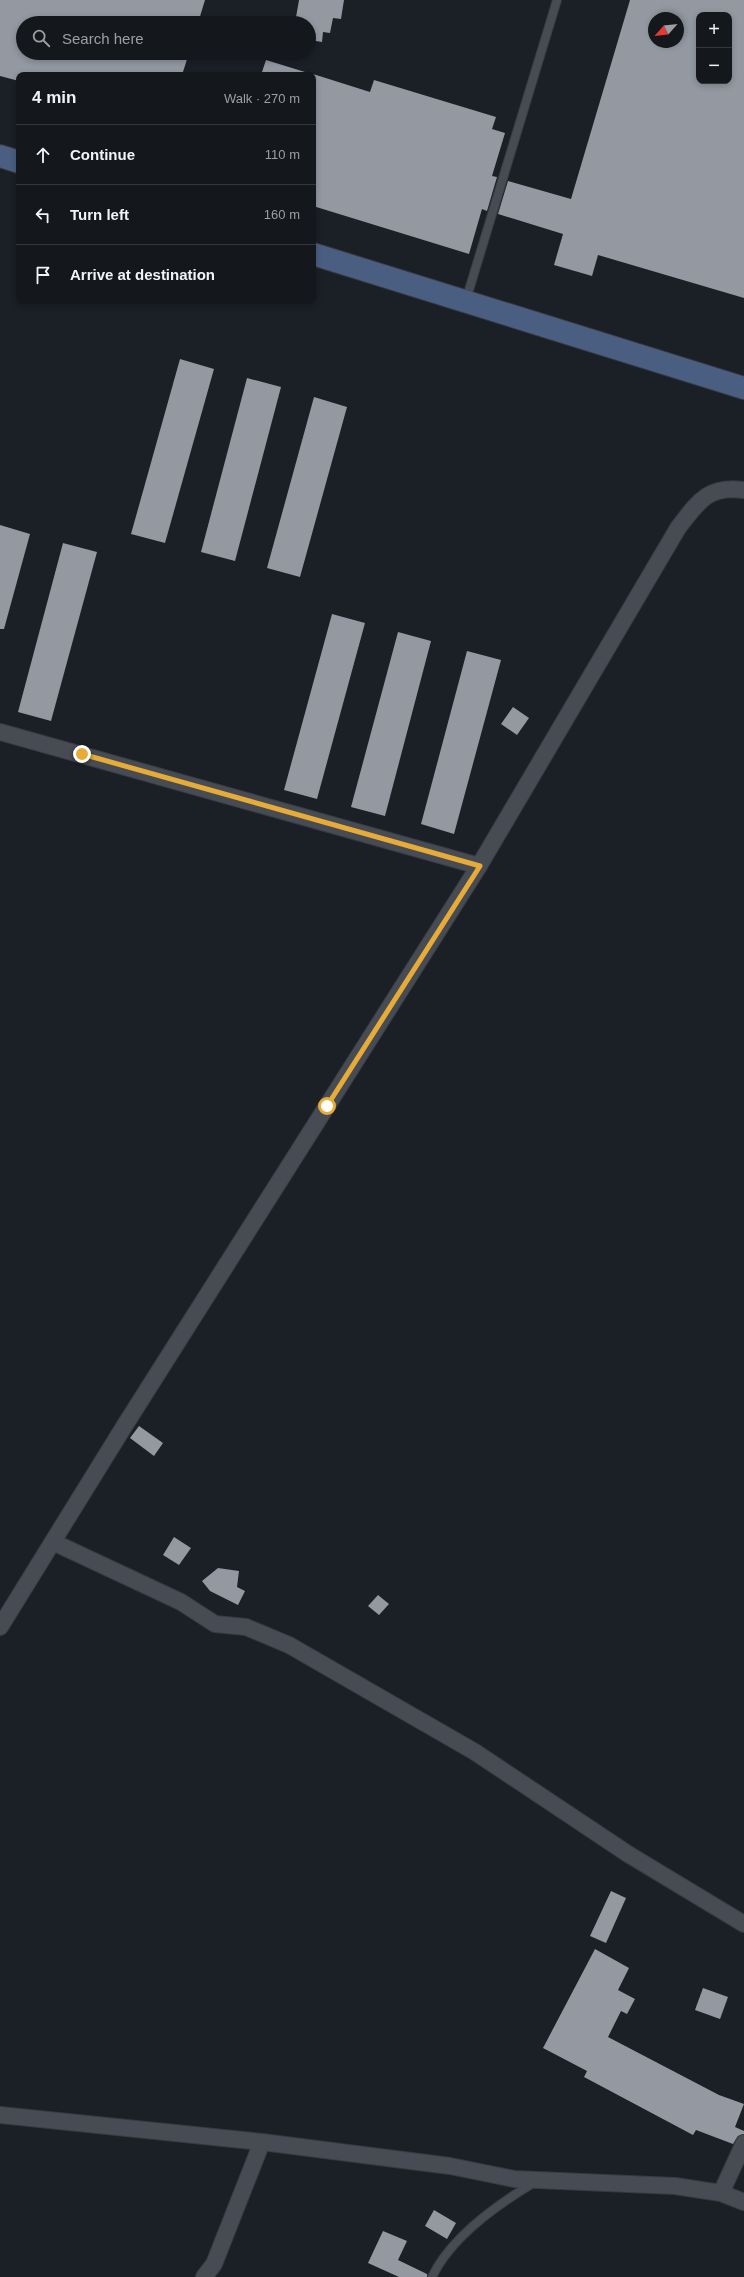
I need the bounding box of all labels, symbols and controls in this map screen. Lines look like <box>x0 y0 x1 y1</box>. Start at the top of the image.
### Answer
north arrow <box>648 12 684 48</box>
map controls <box>696 12 732 84</box>
button: + <box>696 12 732 48</box>
search box <box>16 16 316 60</box>
icon: search <box>30 27 52 49</box>
text: Search here <box>62 30 144 47</box>
button: − <box>696 48 732 84</box>
text: 4 min <box>32 88 76 107</box>
text: Walk · 270 m <box>224 91 300 106</box>
icon: ahead <box>32 144 54 166</box>
text: Continue <box>70 146 135 163</box>
text: 110 m <box>265 147 300 162</box>
icon: left <box>32 204 54 226</box>
text: Turn left <box>70 206 129 223</box>
text: 160 m <box>264 207 300 222</box>
icon: arrive <box>32 264 54 286</box>
text: Arrive at destination <box>70 266 215 283</box>
route end <box>73 745 91 763</box>
route start <box>318 1097 336 1115</box>

